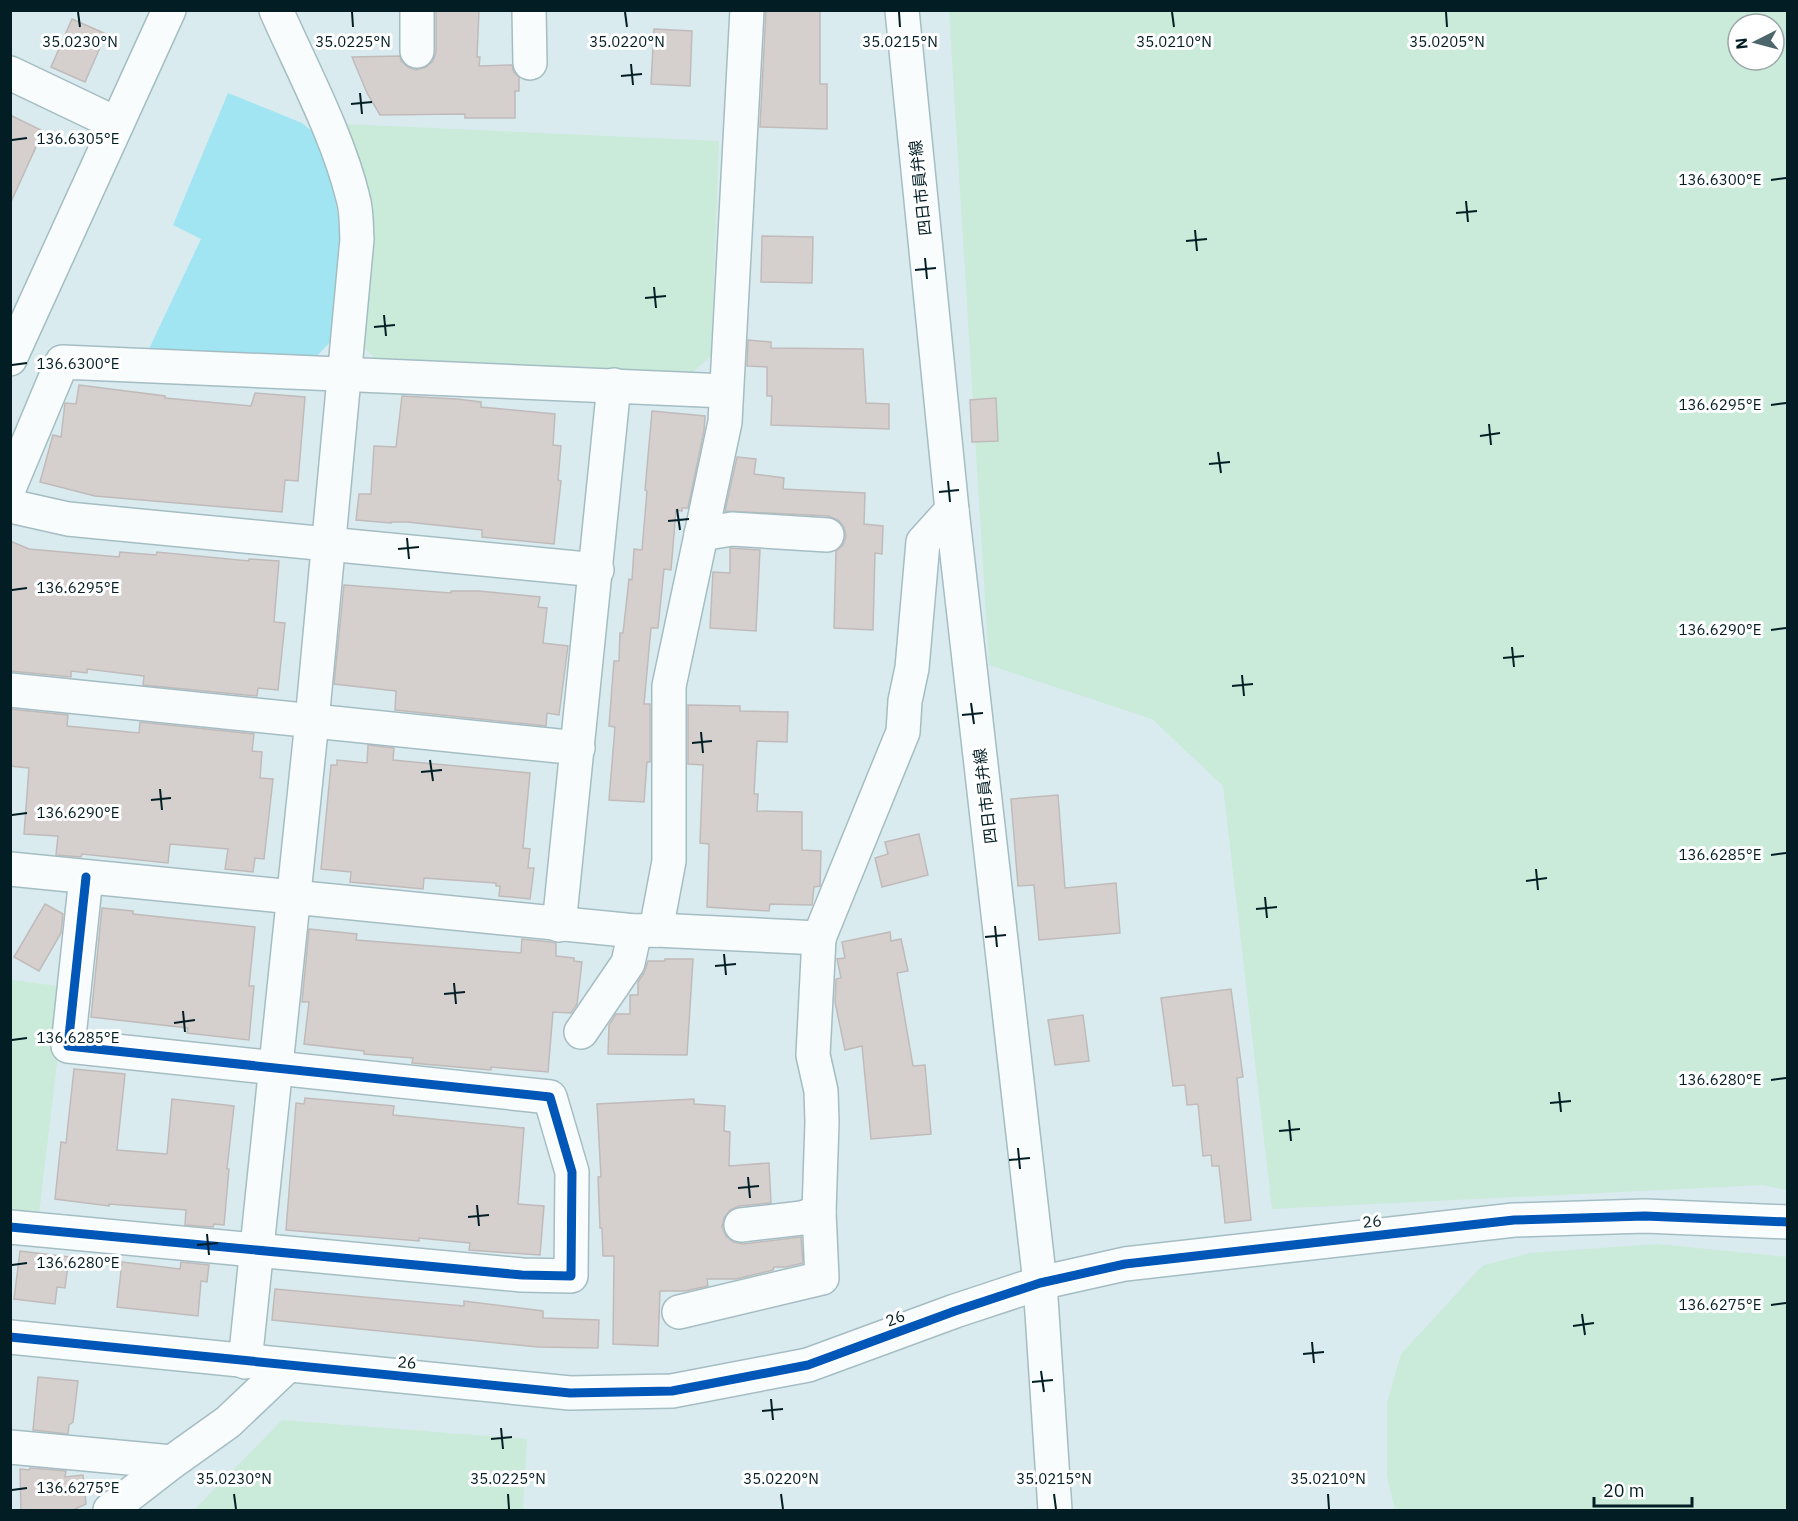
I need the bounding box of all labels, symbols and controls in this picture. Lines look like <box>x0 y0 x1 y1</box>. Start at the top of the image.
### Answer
north arrow <box>1726 12 1786 72</box>
text: 35.0230°N <box>42 32 118 51</box>
text: 35.0225°N <box>315 32 391 51</box>
text: 35.0220°N <box>589 32 665 51</box>
text: 35.0215°N <box>862 32 938 51</box>
text: 35.0210°N <box>1136 32 1212 51</box>
text: 35.0205°N <box>1409 32 1485 51</box>
text: N <box>1731 37 1752 50</box>
text: 136.6305°E <box>37 129 119 148</box>
street label: 四日市員弁線 <box>905 139 935 237</box>
text: 136.6300°E <box>1679 170 1761 189</box>
text: 136.6300°E <box>37 354 119 373</box>
text: 136.6295°E <box>1679 395 1761 414</box>
text: 136.6295°E <box>37 578 119 597</box>
text: 136.6290°E <box>1679 620 1761 639</box>
street label: 四日市員弁線 <box>969 747 1001 845</box>
text: 136.6290°E <box>37 803 119 822</box>
text: 136.6285°E <box>1679 845 1761 864</box>
text: 136.6285°E <box>37 1028 119 1047</box>
text: 136.6280°E <box>1679 1070 1761 1089</box>
street label: 26 <box>1361 1210 1383 1232</box>
text: 136.6280°E <box>37 1253 119 1272</box>
text: 136.6275°E <box>1679 1295 1761 1314</box>
street label: 26 <box>882 1305 908 1331</box>
street label: 26 <box>397 1351 417 1373</box>
text: 35.0230°N <box>196 1469 272 1488</box>
text: 35.0225°N <box>470 1469 546 1488</box>
text: 35.0220°N <box>743 1469 819 1488</box>
text: 35.0215°N <box>1016 1469 1092 1488</box>
text: 35.0210°N <box>1290 1469 1366 1488</box>
scale bar <box>1594 1470 1692 1508</box>
text: 136.6275°E <box>37 1478 119 1497</box>
text: 20 m <box>1603 1479 1645 1502</box>

